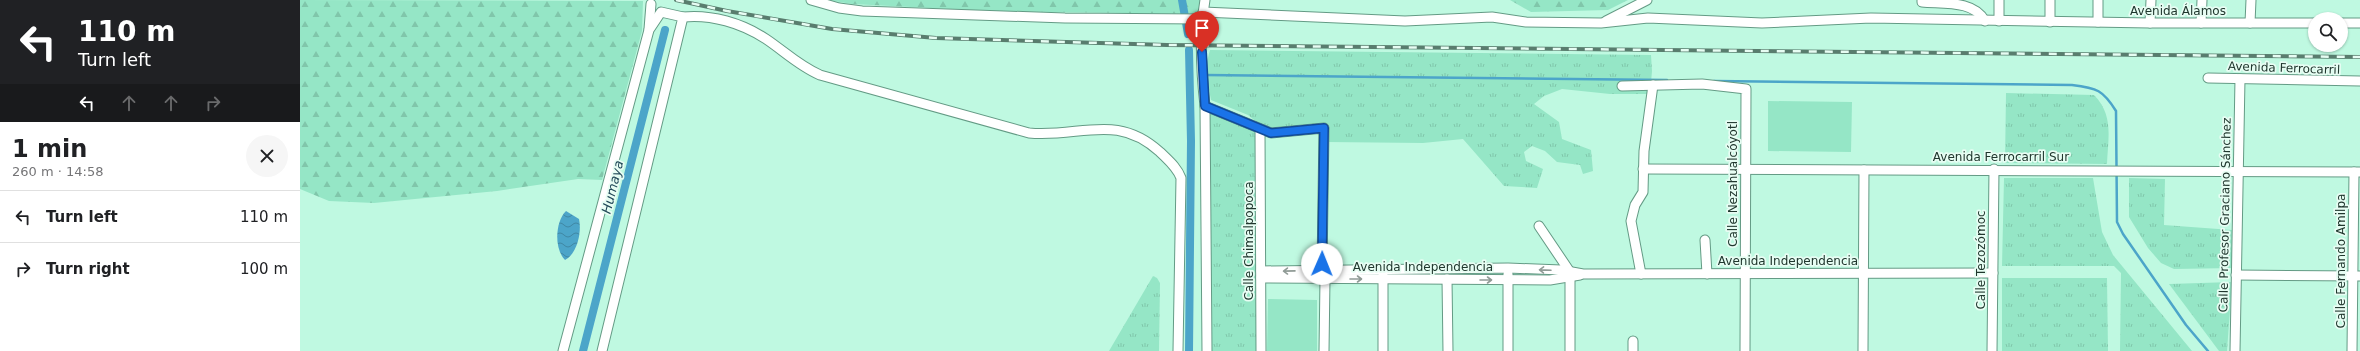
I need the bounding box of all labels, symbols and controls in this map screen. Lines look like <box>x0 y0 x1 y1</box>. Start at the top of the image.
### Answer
street label: Avenida Álamos <box>2130 3 2226 18</box>
pin <box>1185 11 1219 52</box>
map controls <box>2308 12 2348 52</box>
button: search <box>2308 12 2348 52</box>
text: 110 m <box>78 15 175 48</box>
icon: left <box>12 16 64 68</box>
icon: arrive <box>1191 17 1213 39</box>
text: Turn left <box>78 49 151 70</box>
street label: Avenida Ferrocarril <box>2228 59 2340 77</box>
icon: left <box>76 92 98 114</box>
icon: ahead <box>118 92 140 114</box>
icon: ahead <box>160 92 182 114</box>
icon: right <box>202 92 224 114</box>
street label: Calle Profesor Graciano Sánchez <box>2216 118 2234 312</box>
street label: Calle Nezahualcóyotl <box>1726 121 1740 247</box>
text: 1 min <box>12 135 87 163</box>
button: close <box>246 135 288 177</box>
street label: Avenida Ferrocarril Sur <box>1933 150 2069 164</box>
water label: Humaya <box>599 159 626 215</box>
text: 260 m · 14:58 <box>12 164 103 179</box>
street label: Calle Chimalpopoca <box>1242 181 1256 301</box>
street label: Calle Fernando Amilpa <box>2334 194 2348 328</box>
icon: left <box>12 206 34 228</box>
text: Turn left <box>46 208 118 226</box>
text: 110 m <box>240 208 288 226</box>
street label: Calle Tezozómoc <box>1974 210 1988 310</box>
position arrow <box>1301 243 1343 285</box>
street label: Avenida Independencia <box>1718 254 1858 268</box>
icon: right <box>12 258 34 280</box>
text: Turn right <box>46 260 130 278</box>
text: 100 m <box>240 260 288 278</box>
street label: Avenida Independencia <box>1353 260 1493 274</box>
one-way arrow <box>1539 266 1552 273</box>
one-way arrow <box>1283 267 1296 274</box>
one-way arrow <box>1349 275 1362 283</box>
one-way arrow <box>1479 276 1492 284</box>

